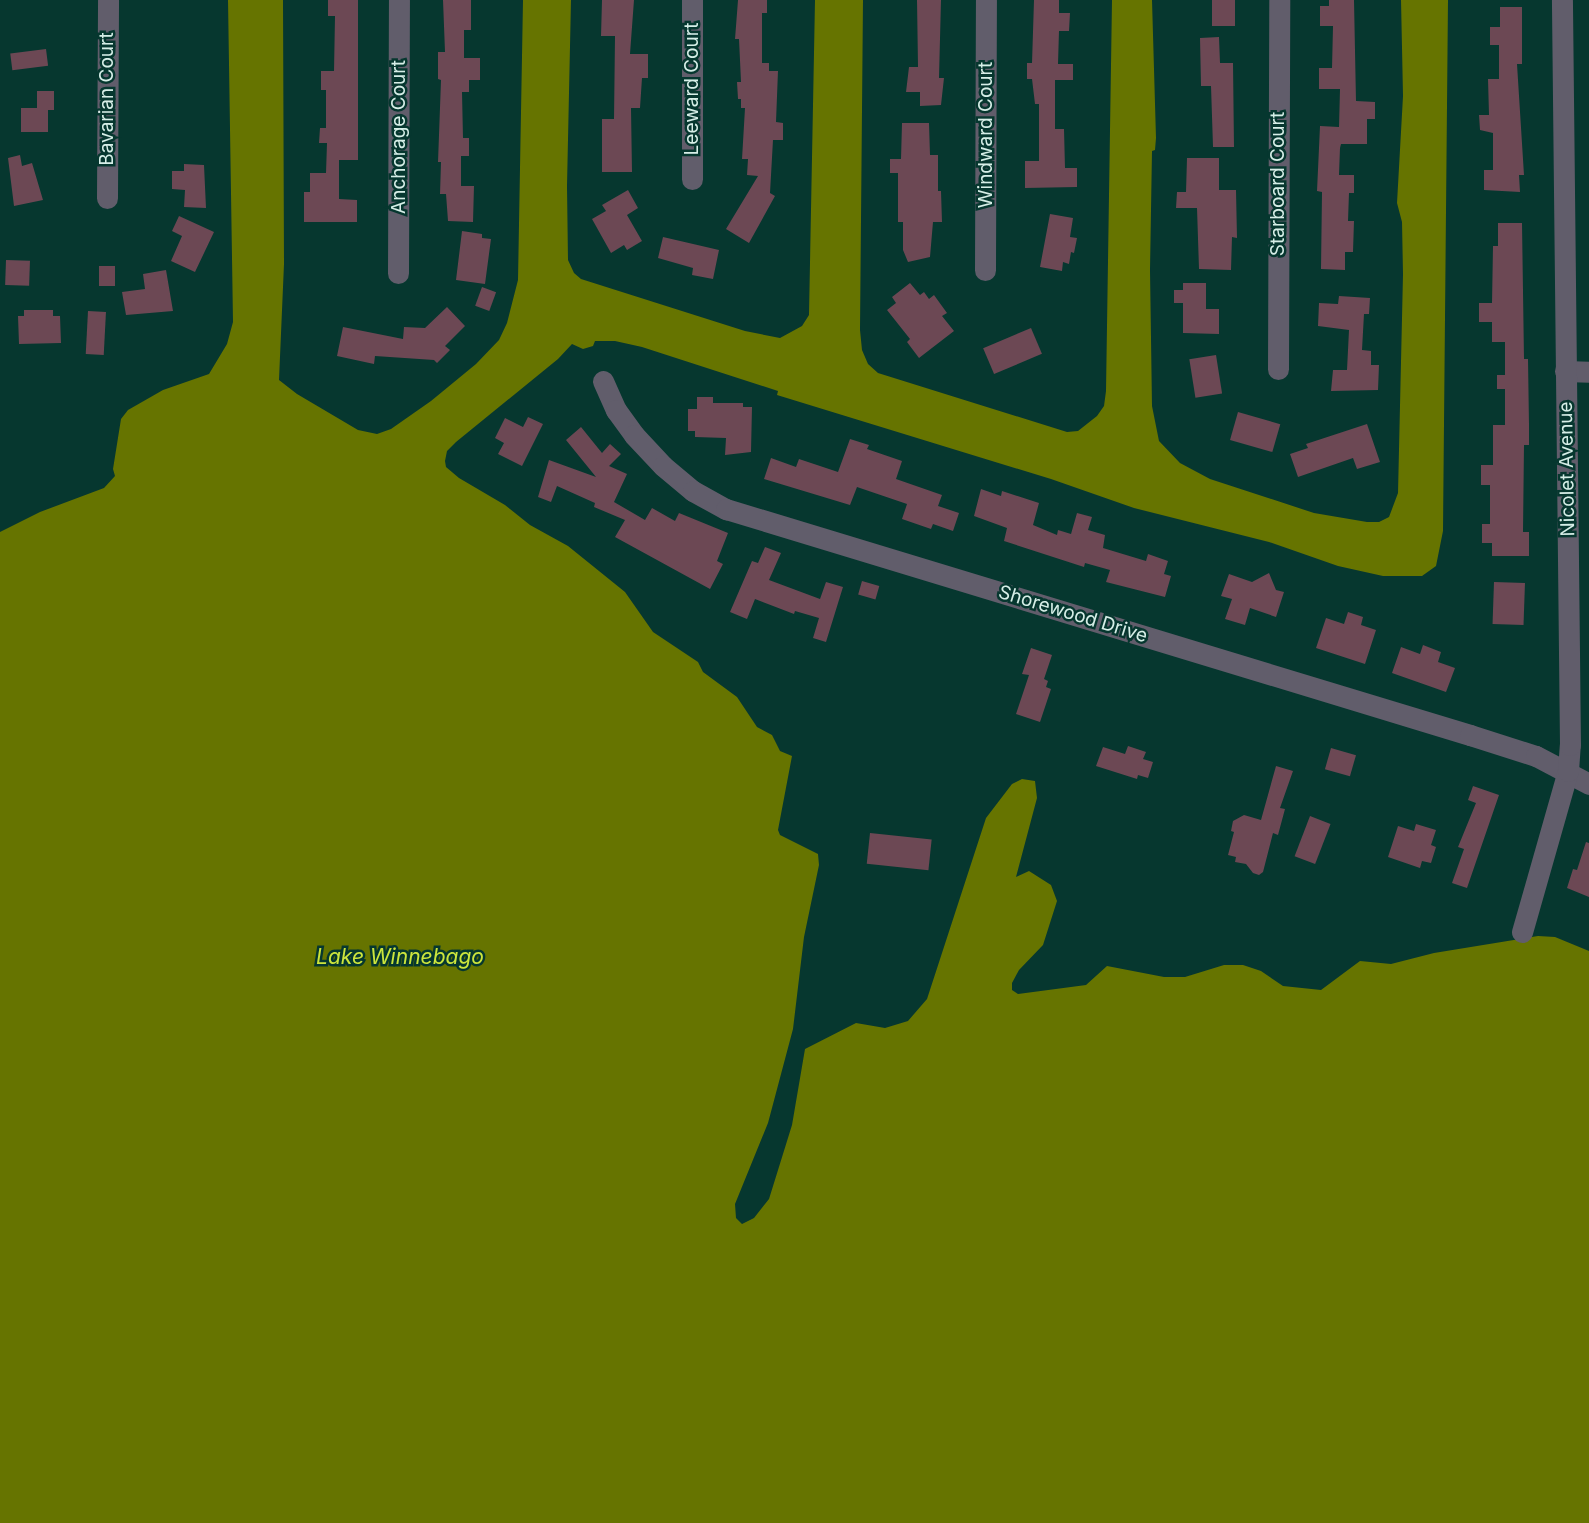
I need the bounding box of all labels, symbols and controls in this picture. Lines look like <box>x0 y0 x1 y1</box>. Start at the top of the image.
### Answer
street label: Leeward Court <box>681 23 703 155</box>
street label: Bavarian Court <box>96 32 118 166</box>
street label: Anchorage Court <box>388 60 410 214</box>
street label: Windward Court <box>975 62 997 208</box>
street label: Starboard Court <box>1267 112 1289 256</box>
street label: Nicolet Avenue <box>1554 401 1580 537</box>
street label: Shorewood Drive <box>996 581 1150 647</box>
water label: Lake Winnebago <box>316 944 484 970</box>

